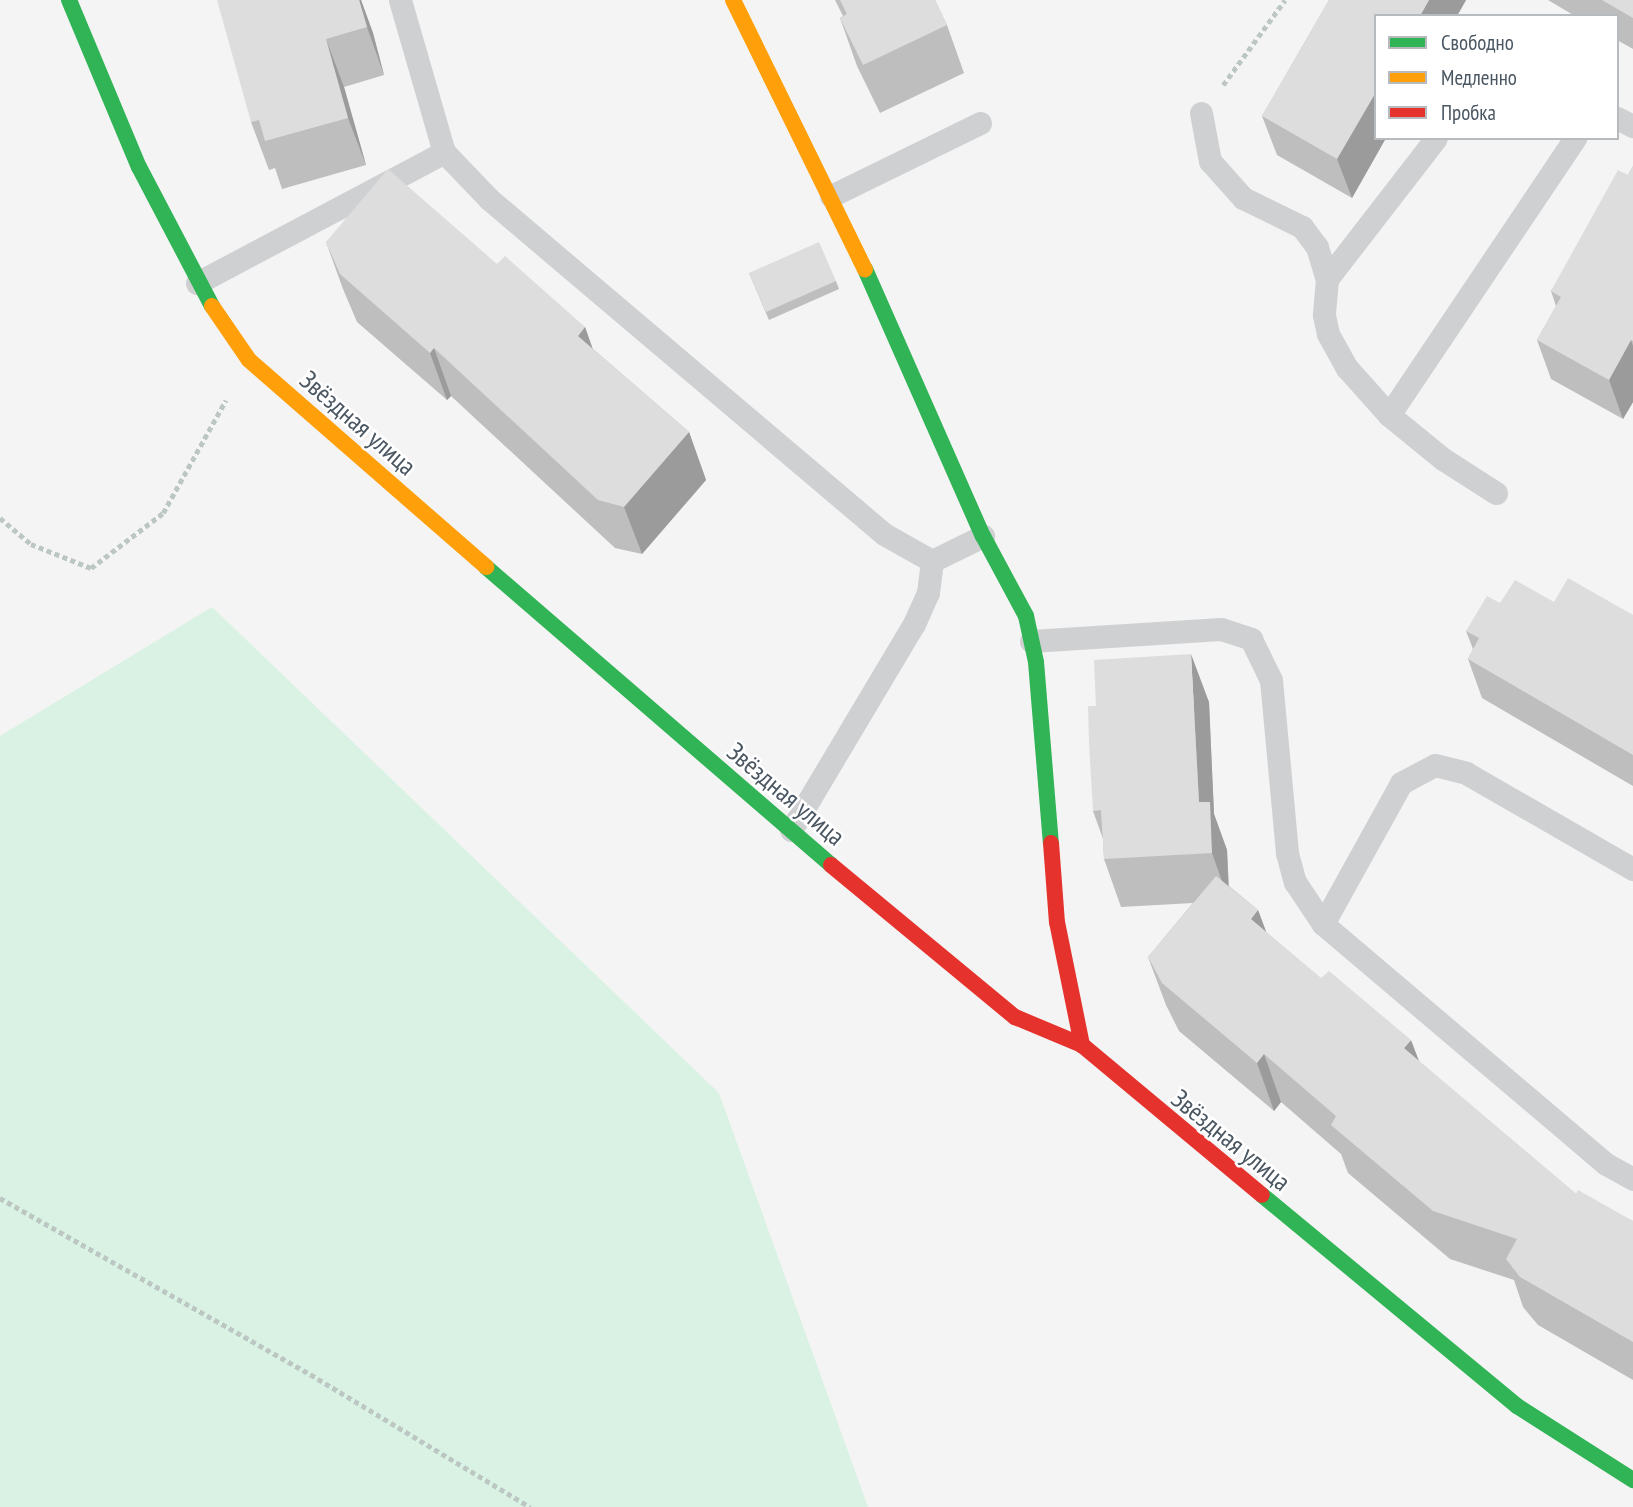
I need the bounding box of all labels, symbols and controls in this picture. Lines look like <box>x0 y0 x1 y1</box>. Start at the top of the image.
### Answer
legend <box>1374 14 1619 140</box>
text: Свободно <box>1441 29 1514 56</box>
text: Медленно <box>1441 64 1517 91</box>
text: Пробка <box>1441 99 1496 126</box>
street label: Звёздная улица <box>294 364 422 482</box>
street label: Звёздная улица <box>721 736 851 852</box>
street label: Звёздная улица <box>1165 1083 1297 1197</box>

